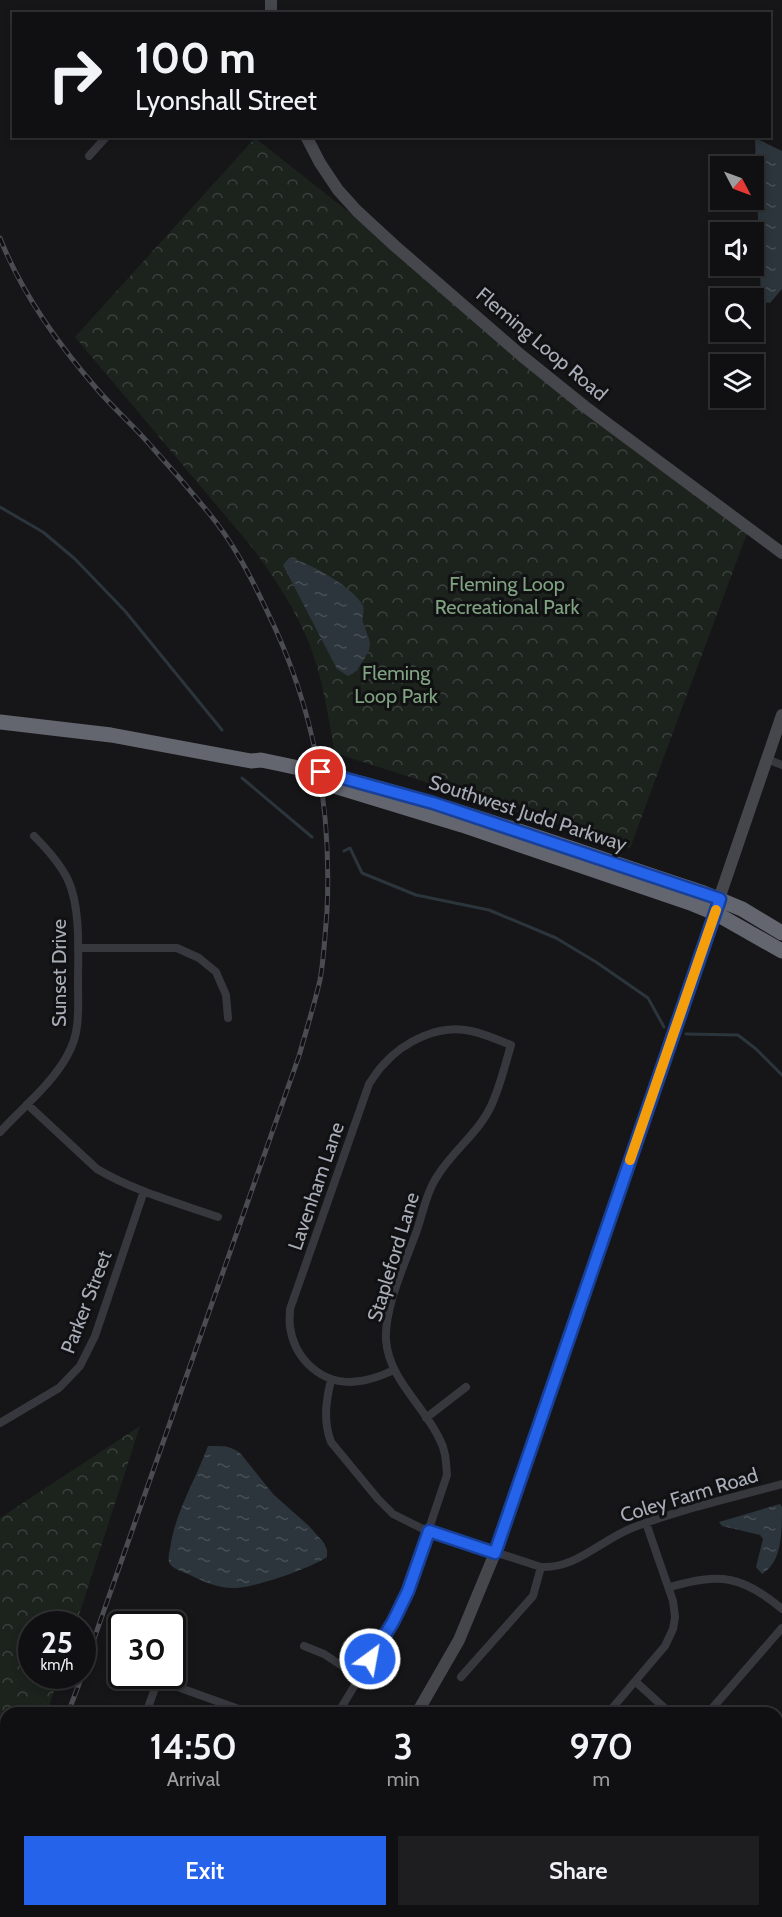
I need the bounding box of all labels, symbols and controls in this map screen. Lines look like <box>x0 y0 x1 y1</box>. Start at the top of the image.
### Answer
text: 100 m <box>135 32 256 84</box>
icon: right <box>36 36 114 114</box>
text: Lyonshall Street <box>135 84 317 117</box>
north arrow <box>710 156 764 210</box>
map controls <box>710 156 764 408</box>
button: sound <box>710 222 764 276</box>
street label: Fleming Loop Road <box>472 282 612 406</box>
button: search <box>710 288 764 342</box>
button: layers <box>710 354 764 408</box>
park label: Fleming Loop Recreational Park <box>435 572 579 619</box>
park label: Fleming Loop Park <box>354 661 438 708</box>
pin <box>295 746 346 797</box>
icon: arrive <box>304 755 337 788</box>
street label: Southwest Judd Parkway <box>426 770 630 856</box>
street label: Sunset Drive <box>47 919 71 1027</box>
street label: Lavenham Lane <box>283 1119 349 1253</box>
street label: Stapleford Lane <box>362 1189 424 1325</box>
street label: Parker Street <box>55 1247 117 1357</box>
street label: Coley Farm Road <box>617 1463 761 1527</box>
speed limit sign: 30 <box>108 1611 186 1689</box>
text: 25 <box>41 1624 73 1661</box>
position arrow <box>338 1627 402 1691</box>
text: km/h <box>41 1656 73 1674</box>
text: 14:50 <box>150 1724 237 1768</box>
text: 3 <box>394 1724 413 1768</box>
text: 970 <box>570 1724 633 1768</box>
text: Arrival <box>167 1767 220 1791</box>
text: min <box>387 1767 420 1791</box>
text: m <box>593 1767 610 1791</box>
button: Exit <box>24 1836 386 1905</box>
button: Share <box>398 1836 759 1905</box>

